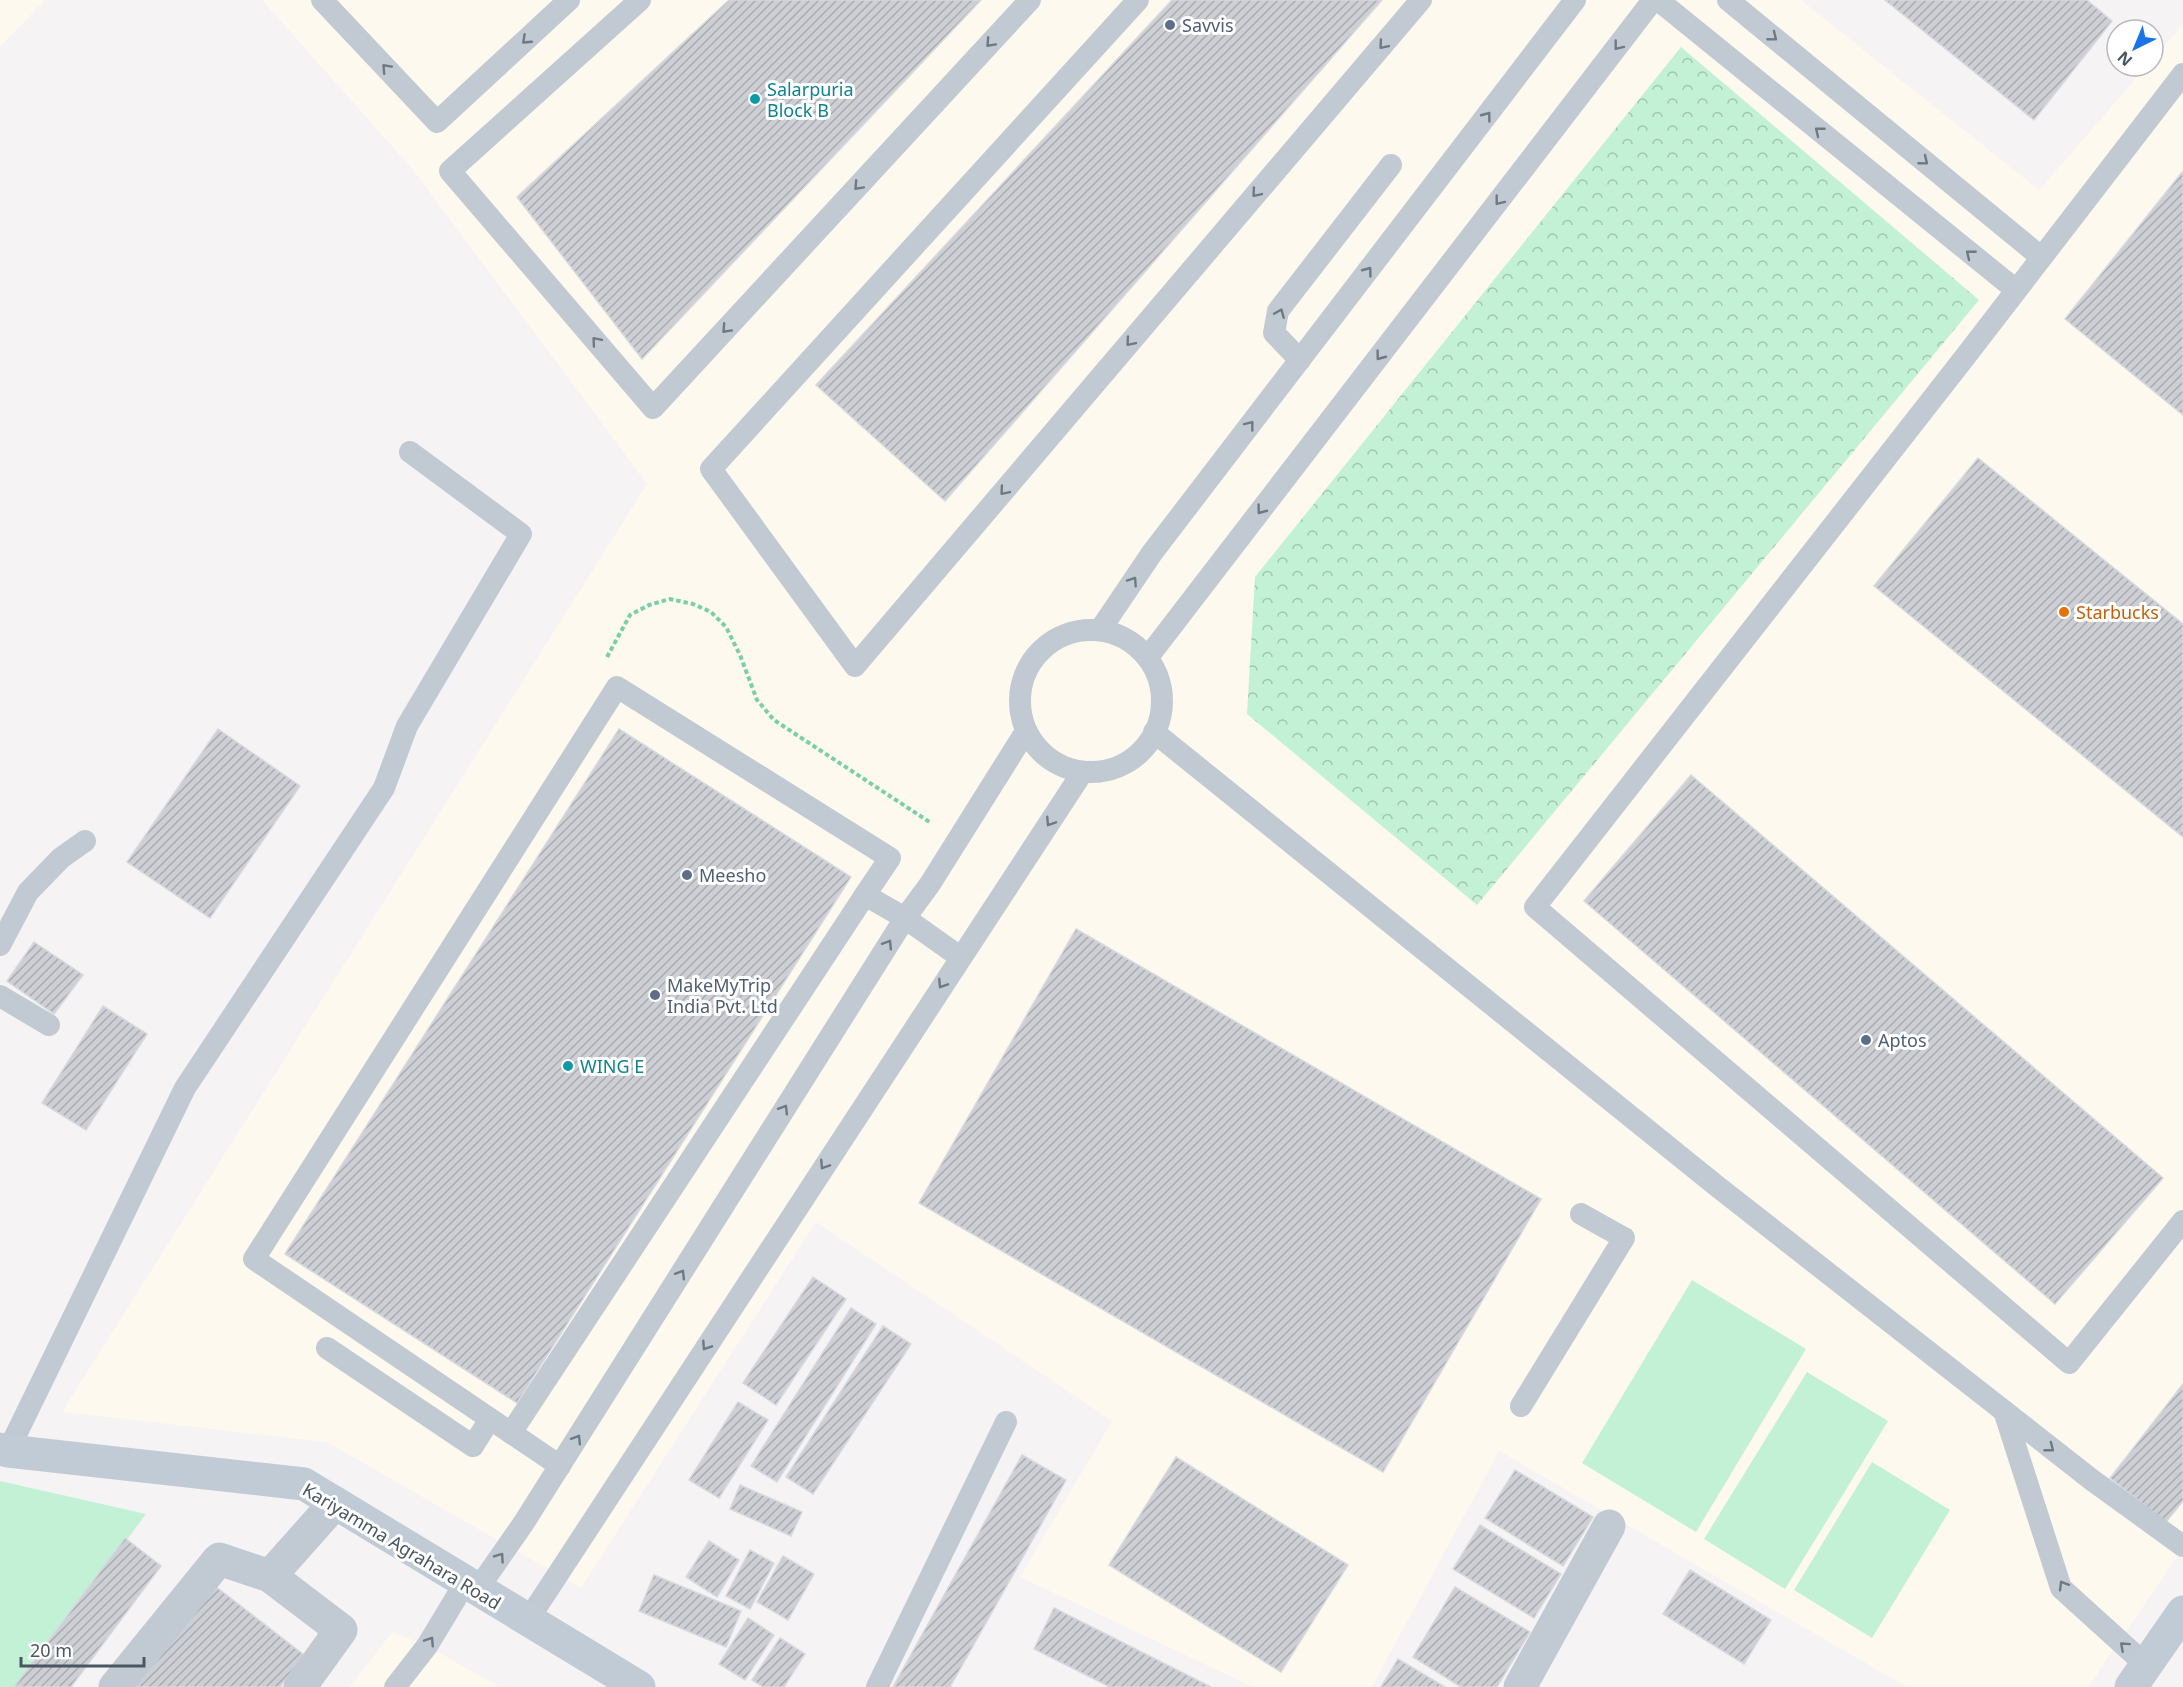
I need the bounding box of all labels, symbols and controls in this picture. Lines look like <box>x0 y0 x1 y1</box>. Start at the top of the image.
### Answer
place label: Savvis <box>1182 13 1234 37</box>
marker: Savvis <box>1163 18 1177 32</box>
north arrow <box>2105 18 2165 78</box>
one-way arrow <box>1766 30 1777 41</box>
one-way arrow <box>522 32 533 43</box>
one-way arrow <box>987 36 998 47</box>
one-way arrow <box>1379 38 1390 49</box>
one-way arrow <box>1614 40 1625 51</box>
text: N <box>2113 46 2137 71</box>
one-way arrow <box>382 65 393 75</box>
place label: Salarpuria Block B <box>767 77 854 122</box>
marker: Salarpuria Block B <box>748 92 762 106</box>
one-way arrow <box>1479 111 1490 122</box>
one-way arrow <box>1815 127 1826 138</box>
one-way arrow <box>1917 153 1928 164</box>
one-way arrow <box>854 179 865 190</box>
one-way arrow <box>1253 186 1264 197</box>
one-way arrow <box>1495 194 1506 205</box>
one-way arrow <box>1966 250 1977 261</box>
one-way arrow <box>1361 266 1372 277</box>
one-way arrow <box>1273 309 1285 320</box>
one-way arrow <box>722 322 733 333</box>
one-way arrow <box>1126 335 1137 346</box>
one-way arrow <box>592 337 603 348</box>
one-way arrow <box>1376 349 1387 360</box>
one-way arrow <box>1242 421 1253 432</box>
one-way arrow <box>1000 484 1011 495</box>
one-way arrow <box>1258 504 1269 515</box>
one-way arrow <box>1126 577 1137 588</box>
place label: Starbucks <box>2076 600 2159 624</box>
marker: Starbucks <box>2057 605 2071 619</box>
one-way arrow <box>1046 815 1057 826</box>
place label: Meesho <box>699 863 766 887</box>
marker: Meesho <box>680 868 694 882</box>
one-way arrow <box>881 940 893 950</box>
place label: MakeMyTrip India Pvt. Ltd <box>667 973 778 1018</box>
one-way arrow <box>939 978 950 989</box>
marker: MakeMyTrip India Pvt. Ltd <box>648 988 662 1002</box>
place label: Aptos <box>1878 1028 1927 1052</box>
marker: Aptos <box>1859 1033 1873 1047</box>
place label: WING E <box>580 1054 644 1078</box>
marker: WING E <box>561 1059 575 1073</box>
one-way arrow <box>777 1105 789 1115</box>
one-way arrow <box>821 1159 832 1170</box>
one-way arrow <box>673 1270 685 1280</box>
one-way arrow <box>702 1339 713 1350</box>
one-way arrow <box>569 1435 581 1445</box>
one-way arrow <box>2043 1440 2054 1451</box>
street label: Kariyamma Agrahara Road <box>298 1477 506 1615</box>
one-way arrow <box>493 1552 504 1563</box>
one-way arrow <box>2059 1581 2070 1591</box>
scale bar <box>21 1630 144 1668</box>
one-way arrow <box>423 1636 434 1647</box>
text: 20 m <box>30 1638 72 1662</box>
one-way arrow <box>2121 1642 2131 1653</box>

